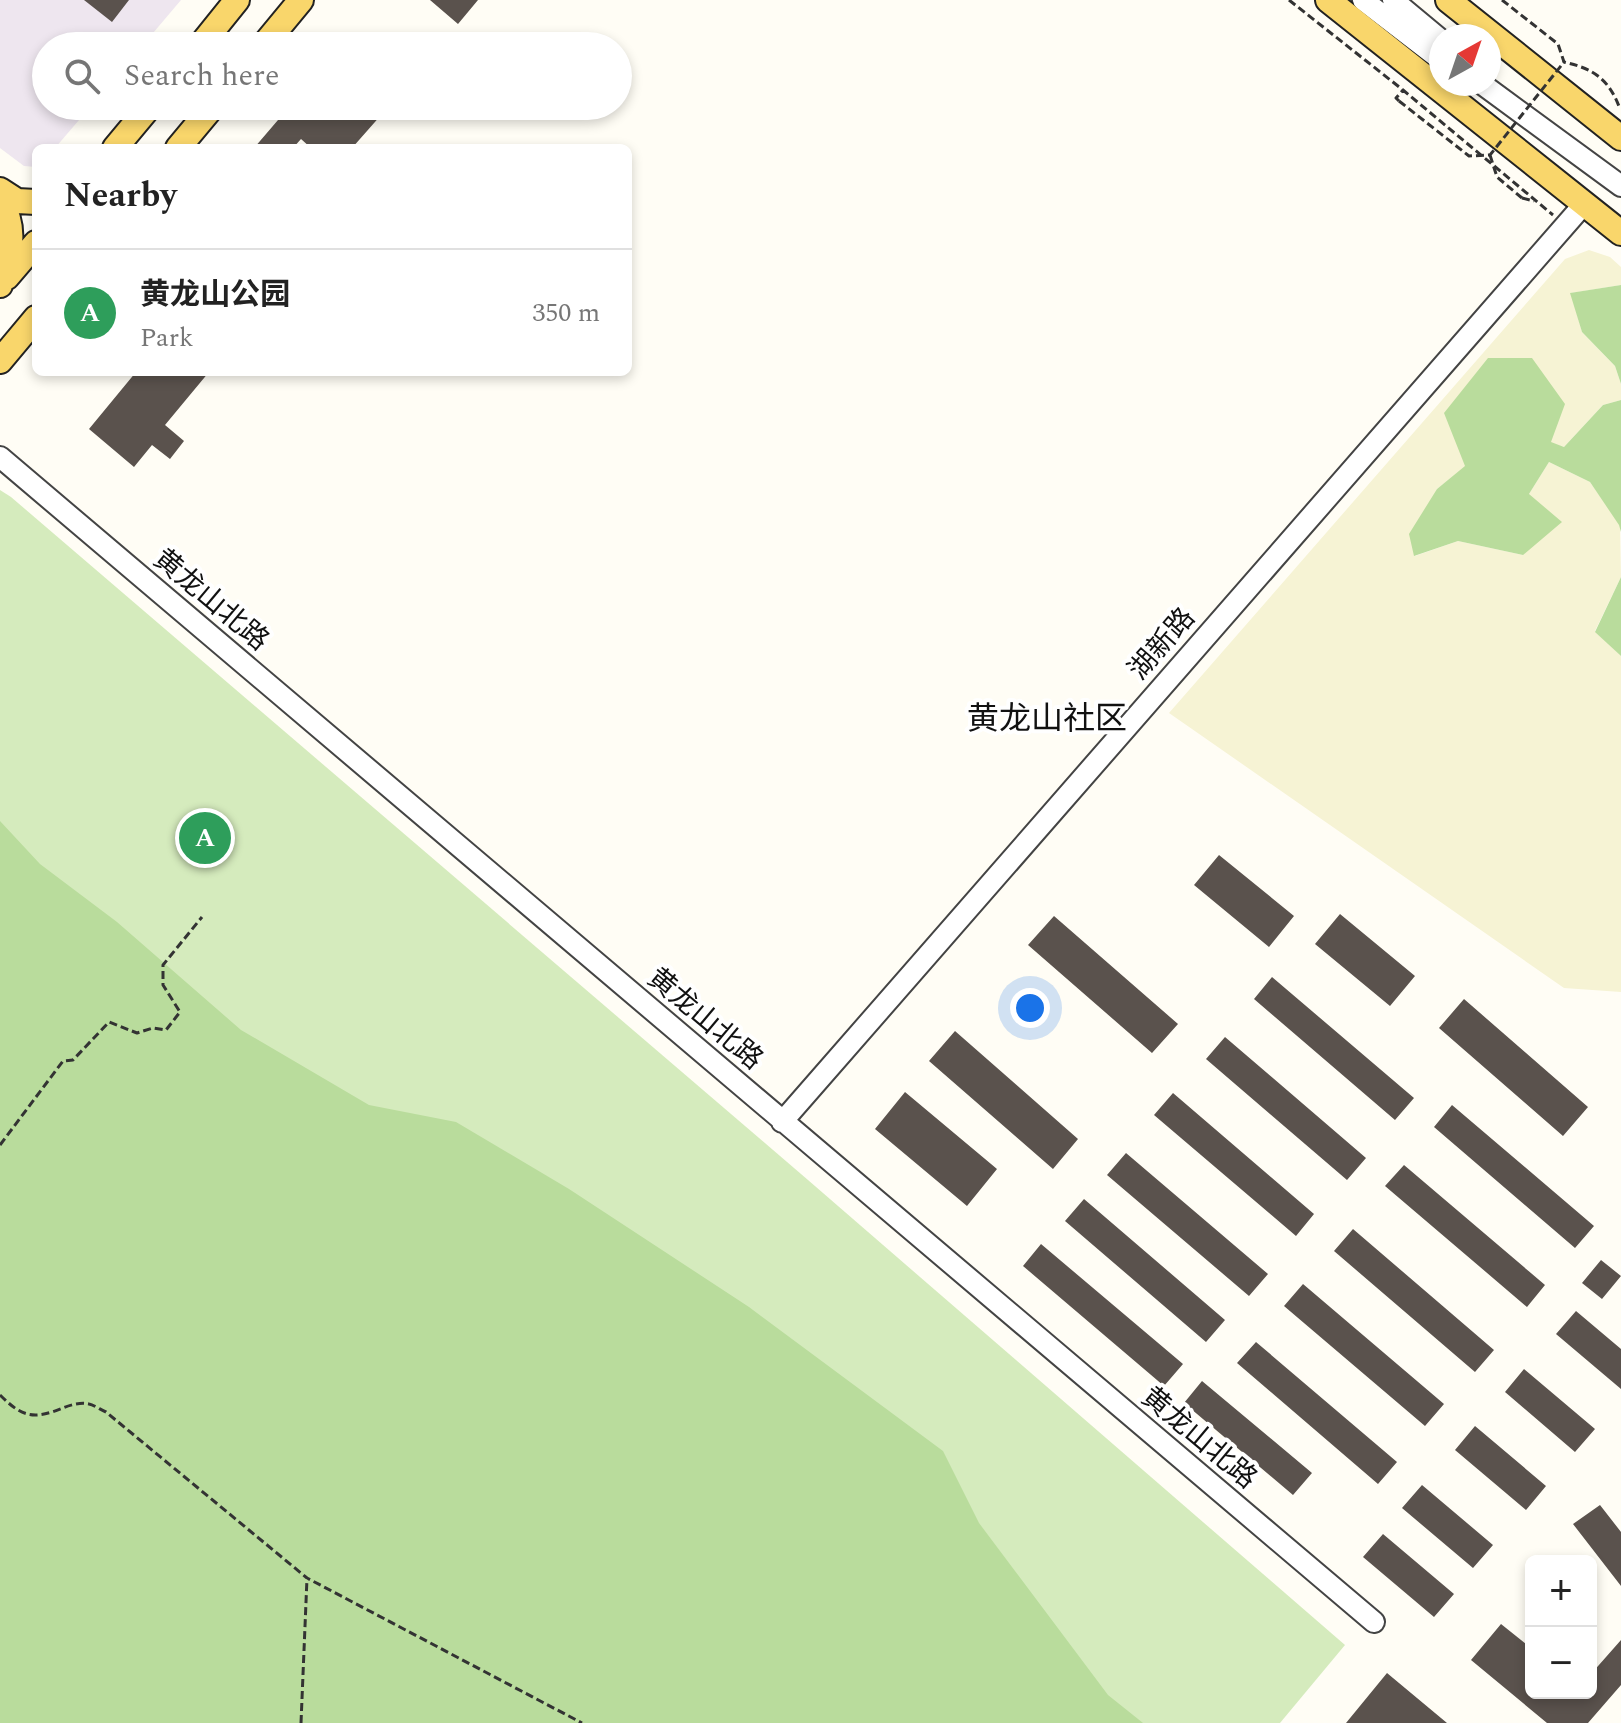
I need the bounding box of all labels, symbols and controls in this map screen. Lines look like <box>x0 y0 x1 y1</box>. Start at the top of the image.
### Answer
north arrow <box>1429 24 1501 96</box>
search box <box>32 32 632 120</box>
text: Search here <box>124 53 280 99</box>
icon: search <box>60 54 104 98</box>
text: Nearby <box>64 170 177 222</box>
text: 黄龙山公园 <box>140 272 290 318</box>
text: A <box>80 293 100 333</box>
text: 350 m <box>532 293 600 333</box>
text: Park <box>140 318 194 358</box>
street label: 黄龙山北路 <box>144 539 278 661</box>
street label: 湖新路 <box>1118 598 1206 690</box>
district label: 黄龙山社区 <box>967 695 1127 744</box>
pin: A <box>179 808 231 868</box>
street label: 黄龙山北路 <box>638 958 772 1080</box>
your location <box>1010 988 1050 1028</box>
street label: 黄龙山北路 <box>1132 1377 1266 1499</box>
map controls <box>1525 1555 1597 1699</box>
button: + <box>1525 1555 1597 1627</box>
button: − <box>1525 1627 1597 1699</box>

